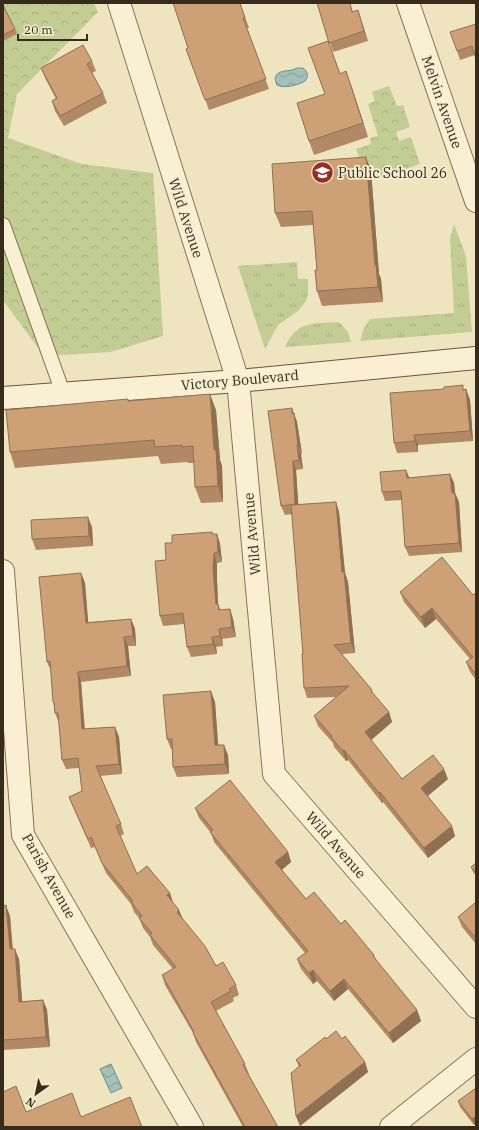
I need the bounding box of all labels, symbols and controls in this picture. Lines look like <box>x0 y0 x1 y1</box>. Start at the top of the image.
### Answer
scale bar <box>18 16 87 42</box>
text: 20 m <box>24 22 53 37</box>
street label: Melvin Avenue <box>418 53 466 151</box>
school or university icon: Public School 26 <box>309 160 335 186</box>
place label: Public School 26 <box>338 164 447 182</box>
street label: Wild Avenue <box>165 176 207 260</box>
street label: Victory Boulevard <box>180 366 300 394</box>
street label: Wild Avenue <box>239 492 265 576</box>
street label: Wild Avenue <box>302 808 370 882</box>
street label: Parish Avenue <box>18 830 80 922</box>
north arrow <box>16 1074 56 1114</box>
text: N <box>23 1094 38 1111</box>

